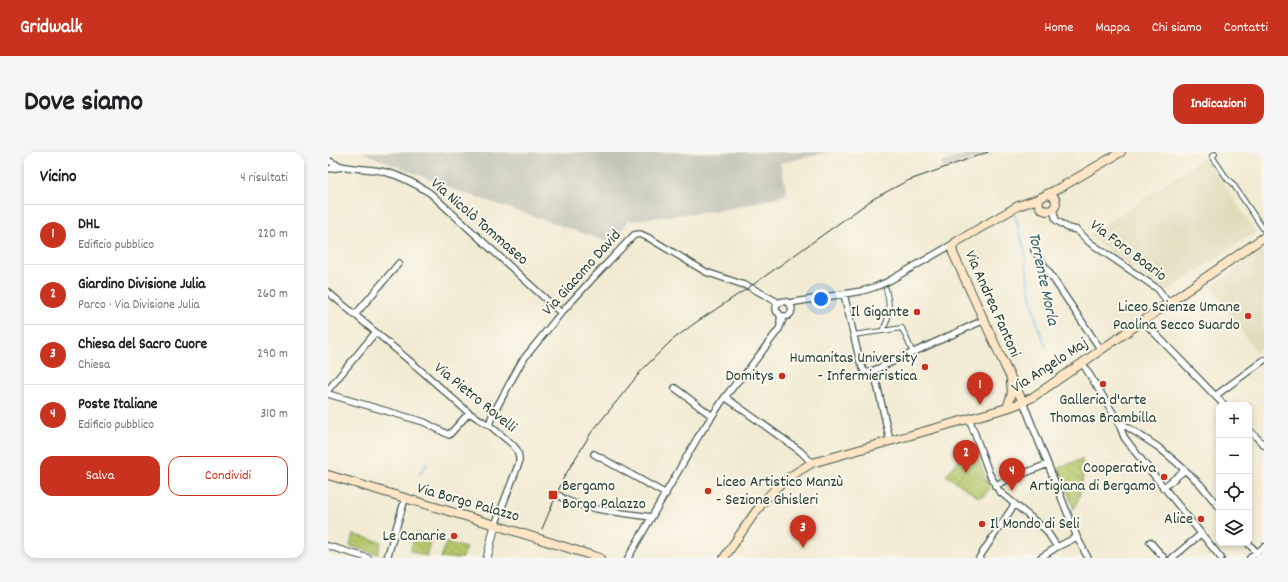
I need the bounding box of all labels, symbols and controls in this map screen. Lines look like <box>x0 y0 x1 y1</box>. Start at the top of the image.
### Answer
text: Gridwalk <box>20 15 83 42</box>
text: Home <box>1044 18 1074 38</box>
text: Mappa <box>1096 18 1130 38</box>
text: Chi siamo <box>1152 18 1202 38</box>
text: Contatti <box>1224 18 1268 38</box>
text: Dove siamo <box>24 84 143 124</box>
button: Indicazioni <box>1173 84 1264 124</box>
text: Vicino <box>40 166 77 190</box>
text: 4 risultati <box>240 169 288 188</box>
street label: Via Nicolò Tommaseo <box>425 173 533 271</box>
text: DHL <box>78 214 100 236</box>
street label: Via Foro Boario <box>1085 214 1171 288</box>
text: 1 <box>52 225 54 244</box>
text: 220 m <box>258 225 288 244</box>
street label: Via Giacomo David <box>537 225 627 321</box>
water label: Torrente Morla <box>1020 230 1064 329</box>
text: Edificio pubblico <box>78 236 154 255</box>
street label: Via Andrea Fantoni <box>958 247 1026 361</box>
text: Giardino Divisione Julia <box>78 274 205 296</box>
text: 2 <box>50 285 56 304</box>
text: 260 m <box>257 285 288 304</box>
your location <box>811 289 831 309</box>
text: Parco · Via Divisione Julia <box>78 296 200 315</box>
place label: Liceo Scienze Umane Paolina Secco Suardo <box>1113 296 1240 337</box>
place label: Il Gigante <box>851 301 909 324</box>
marker: Il Gigante <box>912 307 922 317</box>
marker: Liceo Scienze Umane Paolina Secco Suardo <box>1243 311 1253 321</box>
street label: Via Angelo Maj <box>1007 332 1093 400</box>
text: Chiesa del Sacro Cuore <box>78 334 207 356</box>
text: 3 <box>50 345 56 364</box>
text: 290 m <box>257 345 288 364</box>
place label: Humanitas University - Infermieristica <box>790 347 918 388</box>
text: Chiesa <box>78 356 110 375</box>
street label: Via Pietro Rovelli <box>429 357 521 439</box>
marker: Humanitas University - Infermieristica <box>920 362 930 372</box>
place label: Domitys <box>726 365 774 388</box>
marker: Domitys <box>777 371 787 381</box>
pin: 1 <box>967 372 993 405</box>
marker: Galleria d'arte Thomas Brambilla <box>1098 379 1108 389</box>
place label: Galleria d'arte Thomas Brambilla <box>1050 389 1157 430</box>
text: Poste Italiane <box>78 394 157 416</box>
map controls <box>1216 402 1252 546</box>
button: + <box>1216 402 1252 438</box>
text: 4 <box>50 405 56 424</box>
text: 310 m <box>260 405 288 424</box>
text: Edificio pubblico <box>78 416 154 435</box>
button: − <box>1216 438 1252 474</box>
pin: 2 <box>953 440 979 473</box>
button: Salva <box>40 456 160 496</box>
button: Condividi <box>168 456 288 496</box>
place label: Cooperativa Artigiana di Bergamo <box>1029 457 1156 498</box>
pin: 4 <box>999 458 1025 491</box>
place label: Liceo Artistico Manzù - Sezione Ghisleri <box>716 471 843 512</box>
marker: Cooperativa Artigiana di Bergamo <box>1159 472 1169 482</box>
button: locate <box>1216 474 1252 510</box>
place label: Bergamo Borgo Palazzo <box>562 475 646 516</box>
street label: Via Borgo Palazzo <box>414 477 522 529</box>
marker: Liceo Artistico Manzù - Sezione Ghisleri <box>703 486 713 496</box>
marker: Bergamo Borgo Palazzo <box>547 489 559 501</box>
place label: Alice <box>1164 508 1193 531</box>
button: layers <box>1216 510 1252 546</box>
place label: Il Mondo di Seli <box>990 513 1080 536</box>
marker: Alice <box>1196 514 1206 524</box>
pin: 3 <box>790 515 816 548</box>
marker: Il Mondo di Seli <box>977 519 987 529</box>
place label: Le Canarie <box>383 525 446 548</box>
marker: Le Canarie <box>449 531 459 541</box>

